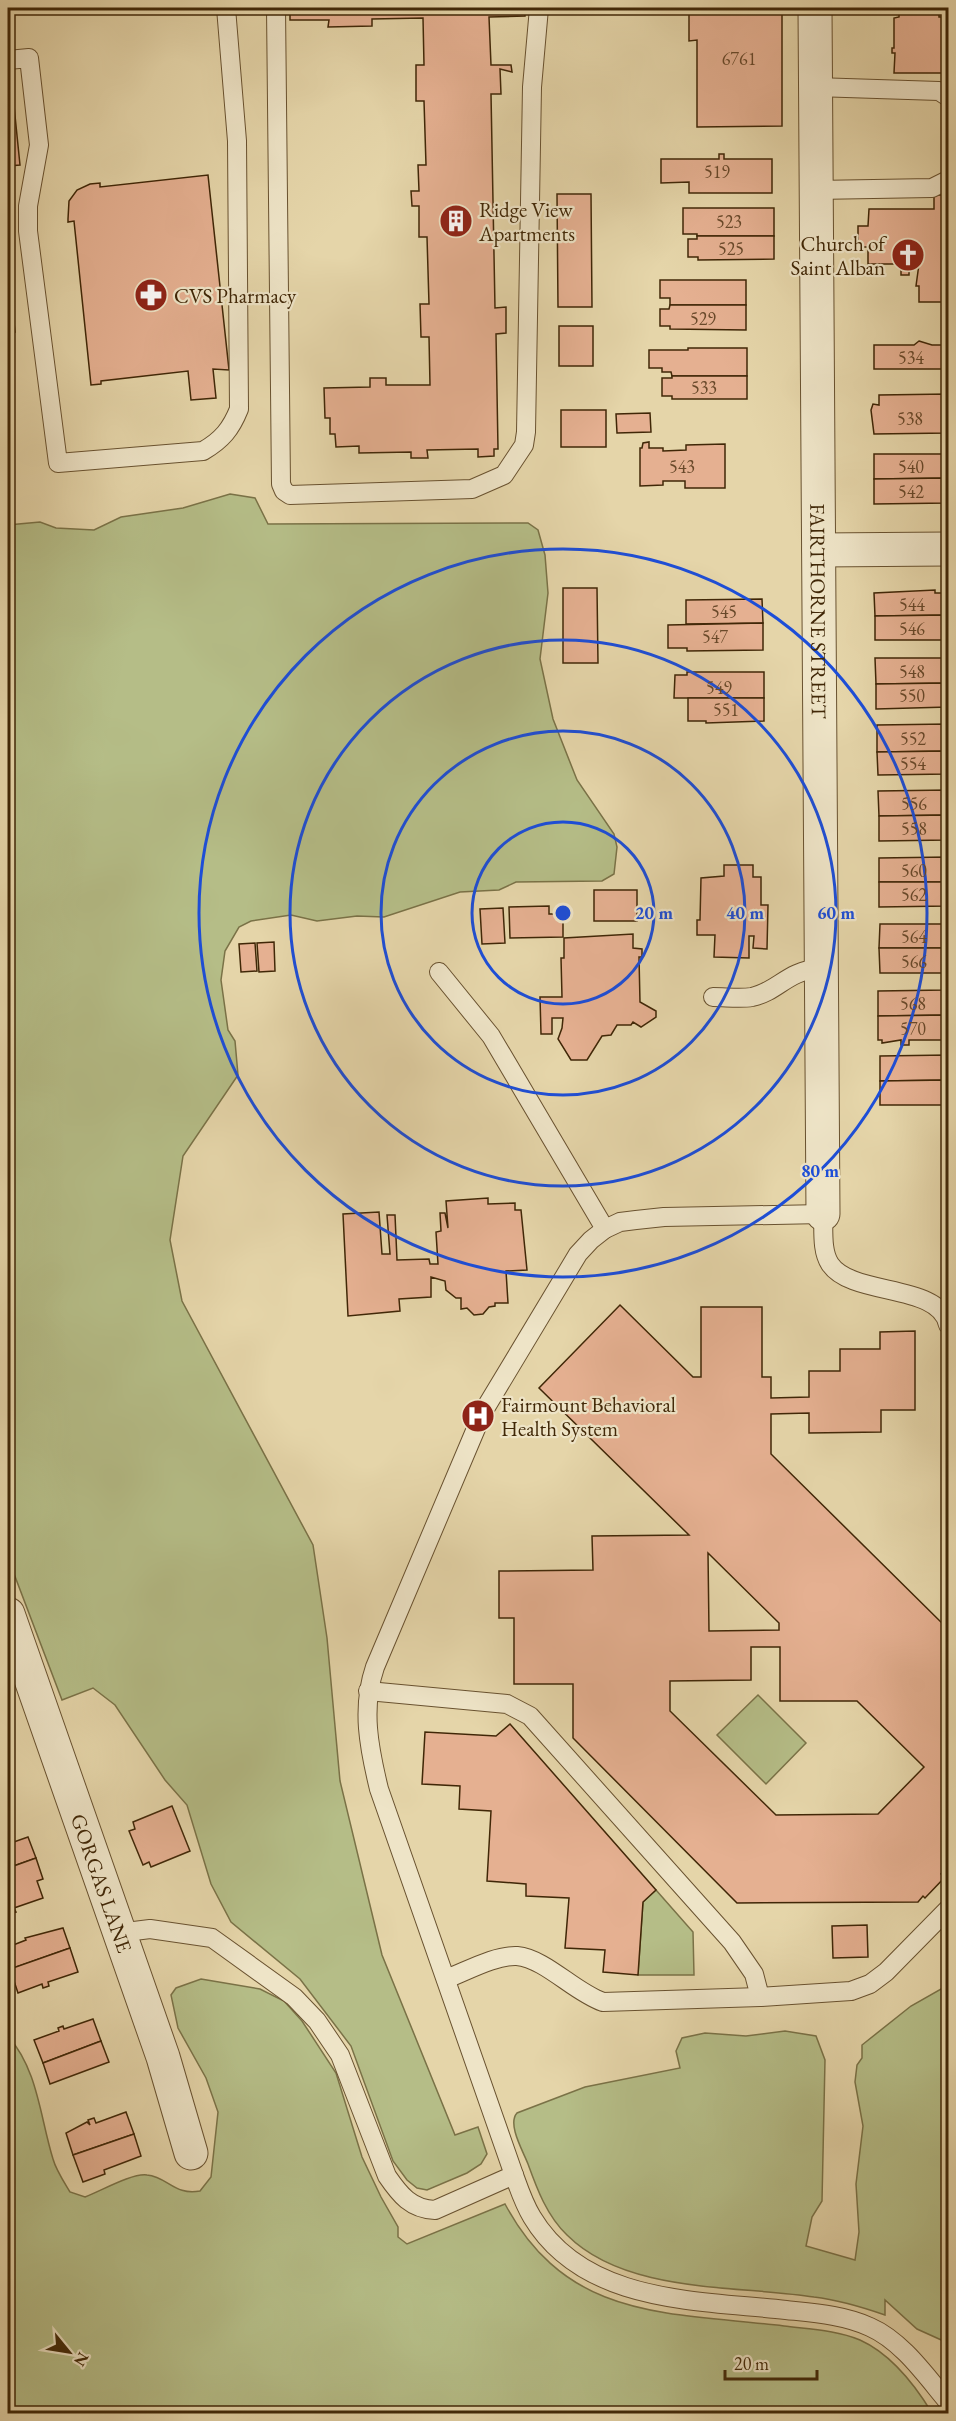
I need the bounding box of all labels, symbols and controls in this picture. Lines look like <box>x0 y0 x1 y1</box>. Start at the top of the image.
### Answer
house number: 6761 <box>722 47 756 70</box>
house number: 519 <box>704 160 730 183</box>
place label: Ridge View Apartments <box>478 196 575 247</box>
building icon: Ridge View Apartments <box>438 203 474 239</box>
house number: 523 <box>716 210 742 233</box>
place label: Church of Saint Alban <box>790 230 887 281</box>
house number: 525 <box>718 237 744 260</box>
church icon: Church of Saint Alban <box>890 237 926 273</box>
pharmacy icon: CVS Pharmacy <box>133 277 169 313</box>
place label: CVS Pharmacy <box>174 282 297 309</box>
house number: 529 <box>690 307 716 330</box>
house number: 534 <box>898 346 924 369</box>
house number: 533 <box>691 376 717 399</box>
house number: 538 <box>897 407 923 430</box>
house number: 543 <box>669 455 695 478</box>
house number: 540 <box>898 455 924 478</box>
house number: 542 <box>898 480 924 503</box>
street label: FAIRTHORNE STREET <box>805 503 833 720</box>
house number: 544 <box>899 593 925 616</box>
house number: 545 <box>711 600 737 623</box>
house number: 546 <box>899 617 925 640</box>
house number: 547 <box>702 625 728 648</box>
house number: 548 <box>899 660 925 683</box>
house number: 549 <box>706 676 732 699</box>
house number: 550 <box>899 684 925 707</box>
house number: 551 <box>713 698 739 721</box>
house number: 552 <box>900 727 926 750</box>
house number: 554 <box>900 752 926 775</box>
house number: 556 <box>901 792 927 815</box>
house number: 558 <box>901 817 927 840</box>
house number: 560 <box>901 859 927 882</box>
house number: 562 <box>901 883 927 906</box>
text: 20 m <box>635 901 673 924</box>
text: 40 m <box>726 901 764 924</box>
text: 60 m <box>817 901 855 924</box>
centre of rings <box>553 903 573 923</box>
house number: 564 <box>901 925 927 948</box>
house number: 566 <box>901 950 927 973</box>
house number: 568 <box>900 992 926 1015</box>
house number: 570 <box>900 1017 926 1040</box>
text: 80 m <box>801 1159 839 1182</box>
place label: Fairmount Behavioral Health System <box>501 1391 676 1442</box>
hospital icon: Fairmount Behavioral Health System <box>460 1398 496 1434</box>
street label: GORGAS LANE <box>65 1810 139 1956</box>
north arrow <box>39 2322 99 2382</box>
scale bar <box>725 2343 816 2381</box>
text: N <box>69 2348 94 2370</box>
text: 20 m <box>734 2352 769 2375</box>

